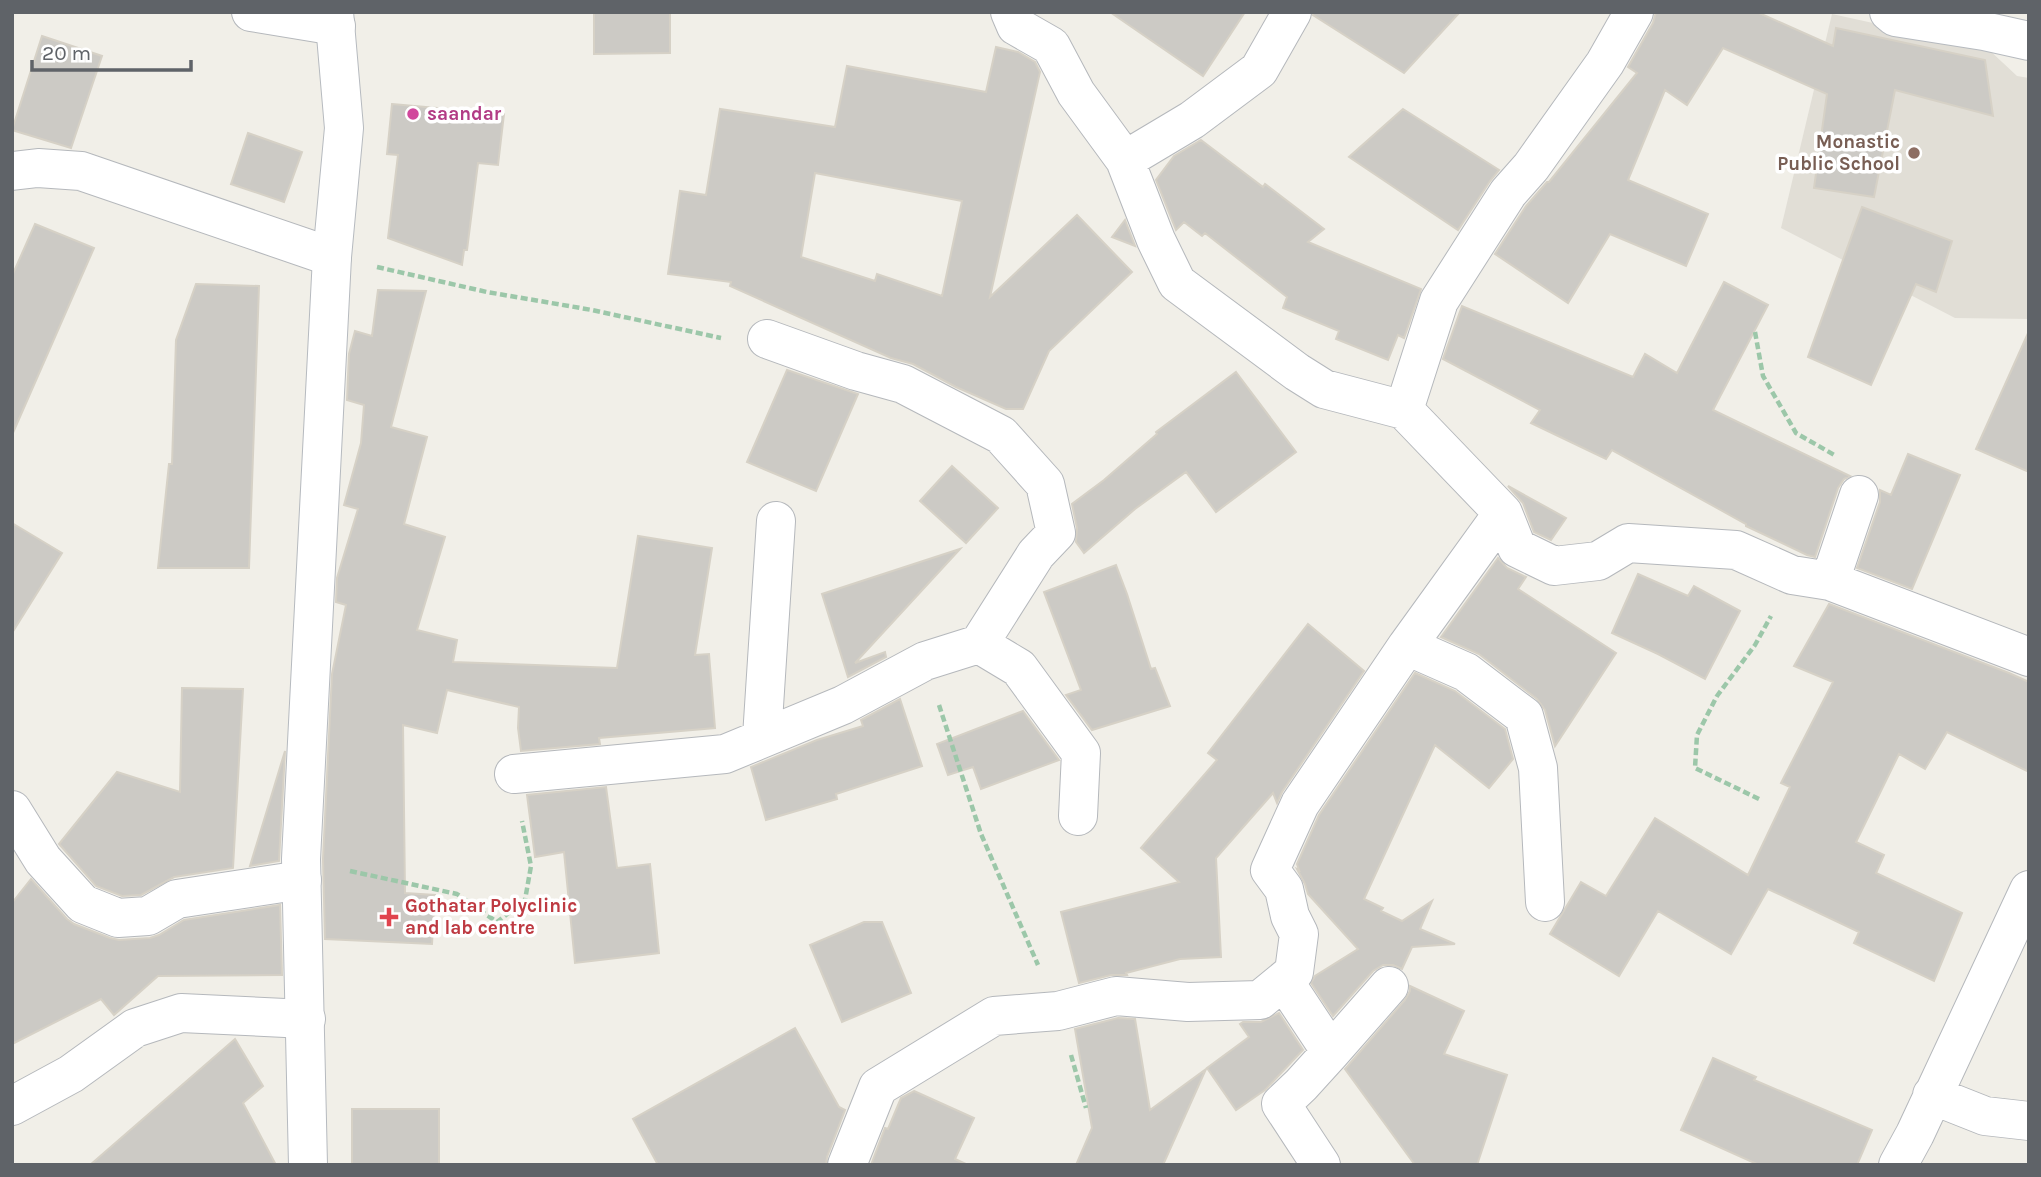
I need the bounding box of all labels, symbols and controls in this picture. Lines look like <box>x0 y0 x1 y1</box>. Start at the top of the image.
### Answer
scale bar <box>32 28 191 72</box>
text: 20 m <box>42 41 91 65</box>
place label: saandar <box>427 103 502 125</box>
marker: saandar <box>405 106 421 122</box>
place label: Monastic Public School <box>1777 131 1900 175</box>
marker: Monastic Public School <box>1906 145 1922 161</box>
place label: Gothatar Polyclinic and lab centre <box>405 895 577 939</box>
marker: Gothatar Polyclinic and lab centre <box>379 907 399 927</box>

